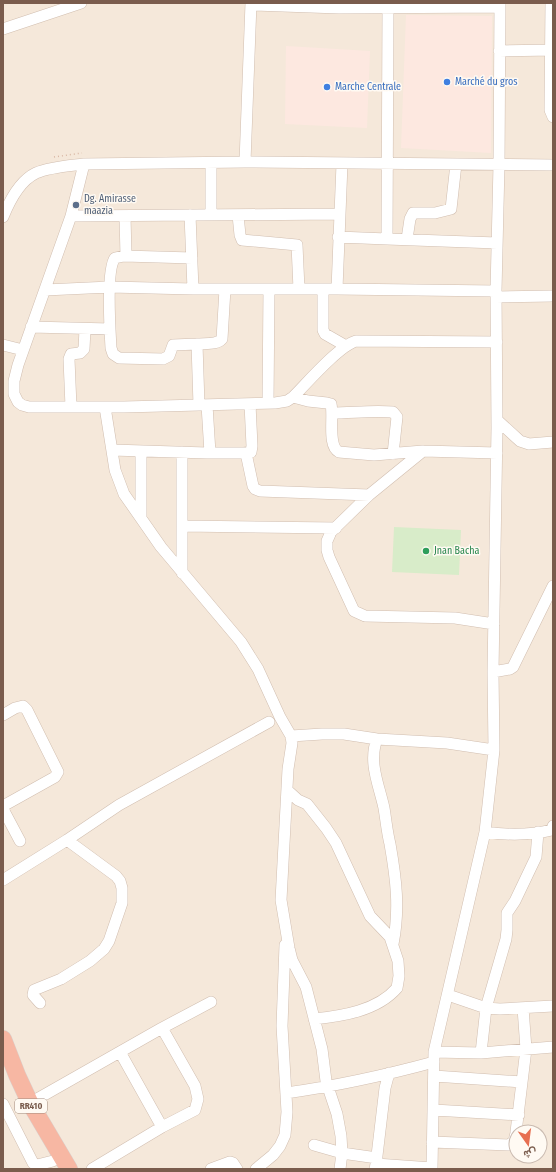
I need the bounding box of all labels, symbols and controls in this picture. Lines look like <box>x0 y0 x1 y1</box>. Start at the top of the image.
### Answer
place label: Marché du gros <box>455 76 517 88</box>
marker: Marché du gros <box>442 77 452 87</box>
place label: Marche Centrale <box>335 81 401 93</box>
marker: Marche Centrale <box>322 82 332 92</box>
place label: Dg. Amirasse maazia <box>84 193 136 217</box>
marker: Dg. Amirasse maazia <box>71 200 81 210</box>
place label: Jnan Bacha <box>434 545 479 557</box>
marker: Jnan Bacha <box>421 546 431 556</box>
road number: RR410 <box>15 1099 47 1113</box>
north arrow <box>508 1124 548 1164</box>
text: ش <box>522 1145 538 1161</box>

